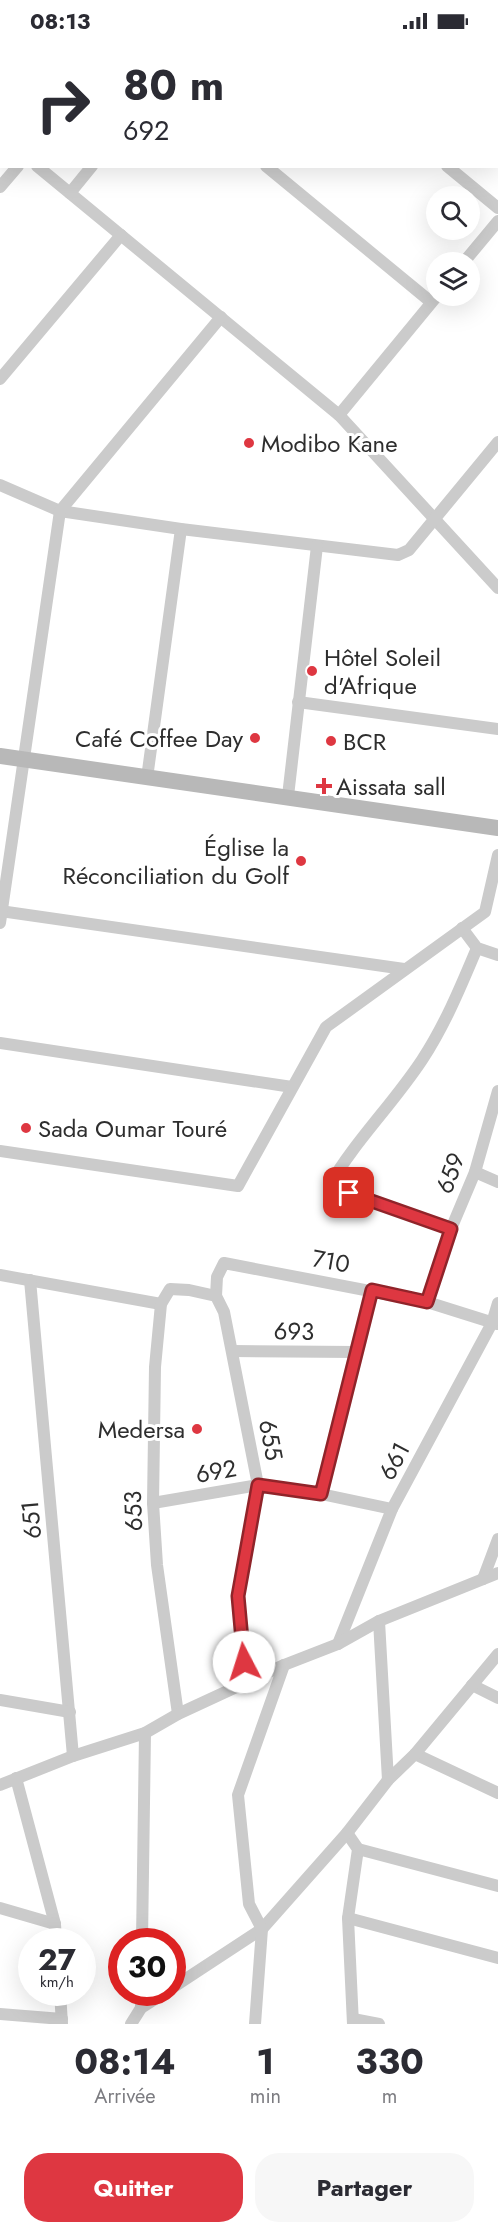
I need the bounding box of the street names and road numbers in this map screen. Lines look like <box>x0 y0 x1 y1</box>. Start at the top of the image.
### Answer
street label: 659 <box>427 1148 473 1198</box>
street label: 710 <box>309 1240 353 1282</box>
street label: 693 <box>273 1313 315 1349</box>
street label: 655 <box>250 1417 292 1463</box>
street label: 661 <box>370 1436 418 1486</box>
street label: 692 <box>193 1450 239 1492</box>
street label: 653 <box>115 1490 151 1532</box>
street label: 651 <box>12 1499 50 1541</box>

